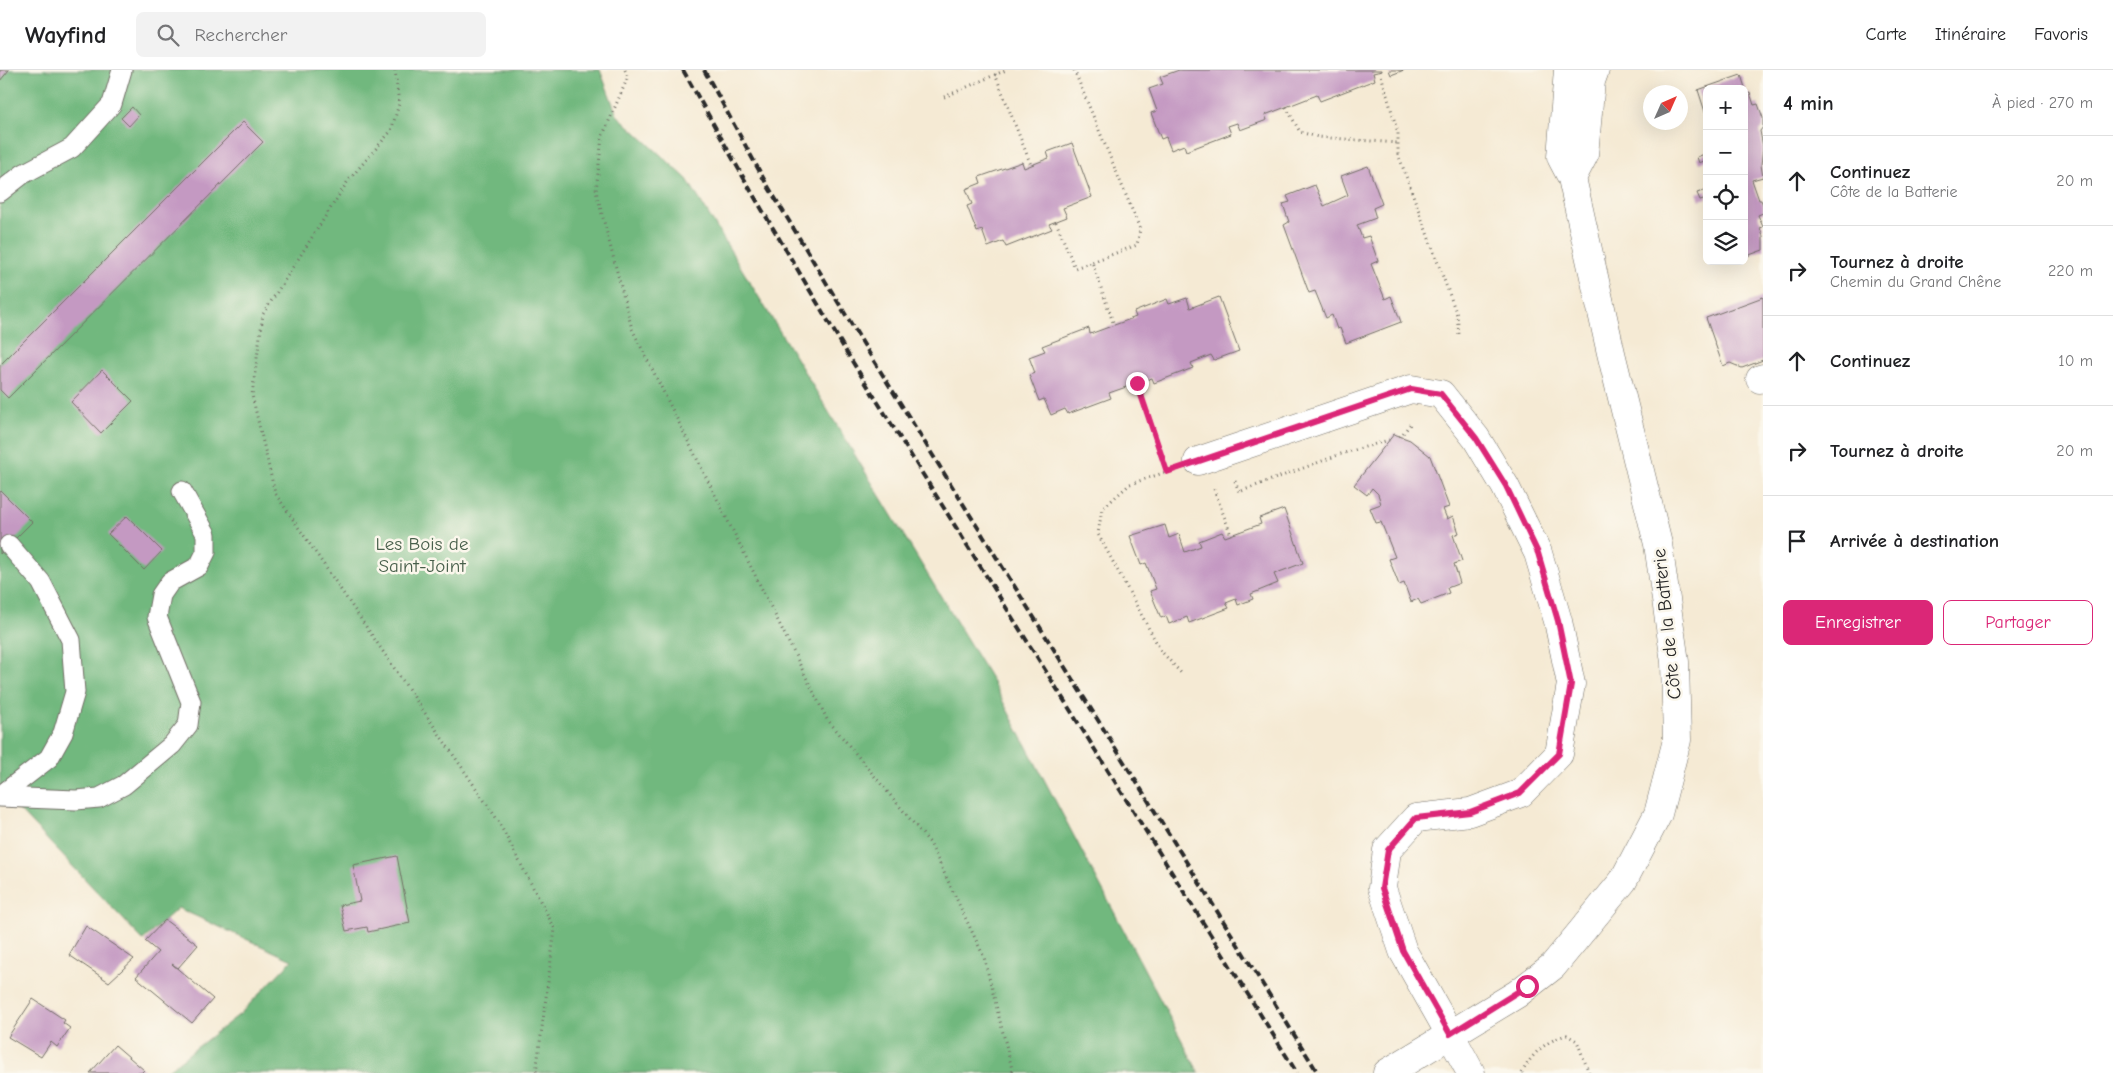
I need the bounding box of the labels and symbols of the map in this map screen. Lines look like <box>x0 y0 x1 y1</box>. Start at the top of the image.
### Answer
north arrow <box>1643 85 1688 130</box>
route end <box>1126 372 1149 395</box>
park label: Les Bois de Saint-Joint <box>376 533 468 577</box>
street label: Côte de la Batterie <box>1648 548 1686 700</box>
route start <box>1516 975 1539 998</box>

